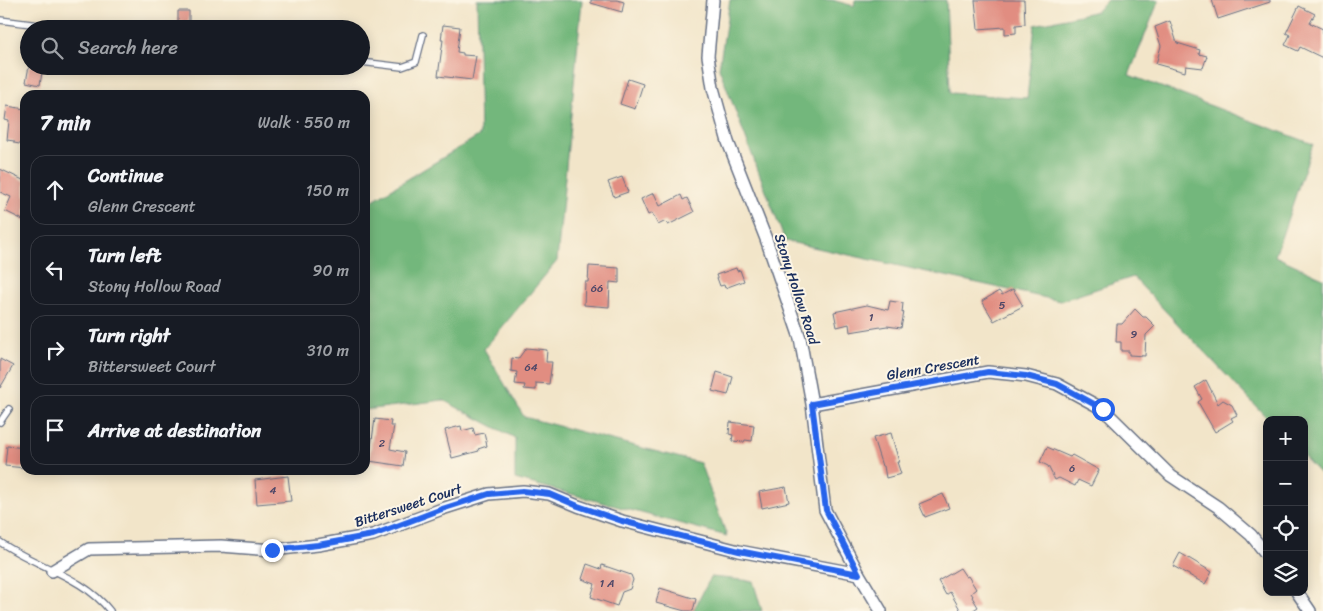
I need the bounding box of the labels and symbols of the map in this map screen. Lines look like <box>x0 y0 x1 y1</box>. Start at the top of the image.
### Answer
street label: Stony Hollow Road <box>767 230 827 350</box>
house number: 66 <box>591 279 603 298</box>
house number: 5 <box>999 296 1006 315</box>
house number: 1 <box>869 308 874 327</box>
house number: 9 <box>1131 325 1138 344</box>
street label: Glenn Crescent <box>885 347 982 388</box>
house number: 64 <box>524 358 538 377</box>
route start <box>1092 398 1115 421</box>
house number: 2 <box>379 434 386 453</box>
house number: 6 <box>1069 459 1075 478</box>
street label: Bittersweet Court <box>351 476 466 535</box>
house number: 4 <box>270 481 277 500</box>
route end <box>261 539 284 562</box>
house number: 1 A <box>600 574 614 593</box>

